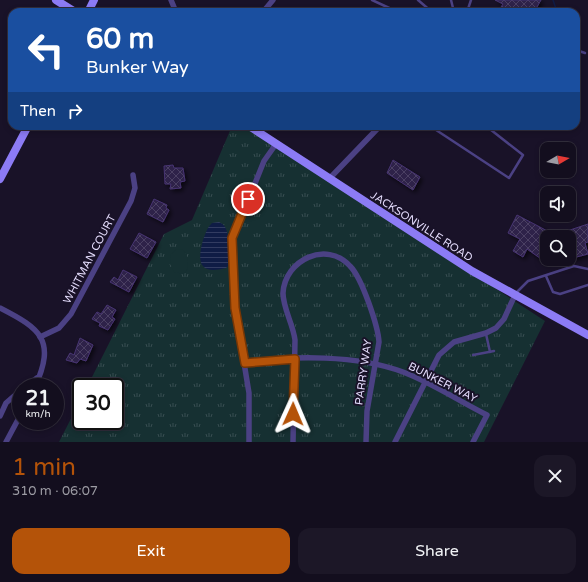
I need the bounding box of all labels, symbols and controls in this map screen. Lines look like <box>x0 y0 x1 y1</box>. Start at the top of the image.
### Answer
text: 60 m <box>86 22 154 56</box>
icon: left <box>20 24 72 76</box>
text: Bunker Way <box>86 56 189 78</box>
icon: right <box>64 100 86 122</box>
text: Then <box>20 102 56 120</box>
north arrow <box>540 142 576 178</box>
map controls <box>540 142 576 266</box>
pin <box>231 182 265 216</box>
button: sound <box>540 186 576 222</box>
icon: arrive <box>237 188 259 210</box>
street label: JACKSONVILLE ROAD <box>368 189 475 264</box>
street label: WHITMAN COURT <box>60 212 119 306</box>
button: search <box>540 230 576 266</box>
street label: PARRY WAY <box>352 338 375 406</box>
street label: BUNKER WAY <box>406 359 479 405</box>
speed limit sign: 30 <box>72 378 124 430</box>
text: 21 <box>25 387 51 411</box>
position arrow <box>272 393 314 435</box>
text: km/h <box>25 408 51 420</box>
text: 1 min <box>12 453 76 482</box>
button: close <box>534 455 576 497</box>
text: 310 m · 06:07 <box>12 483 98 499</box>
button: Exit <box>12 528 290 574</box>
button: Share <box>298 528 576 574</box>

